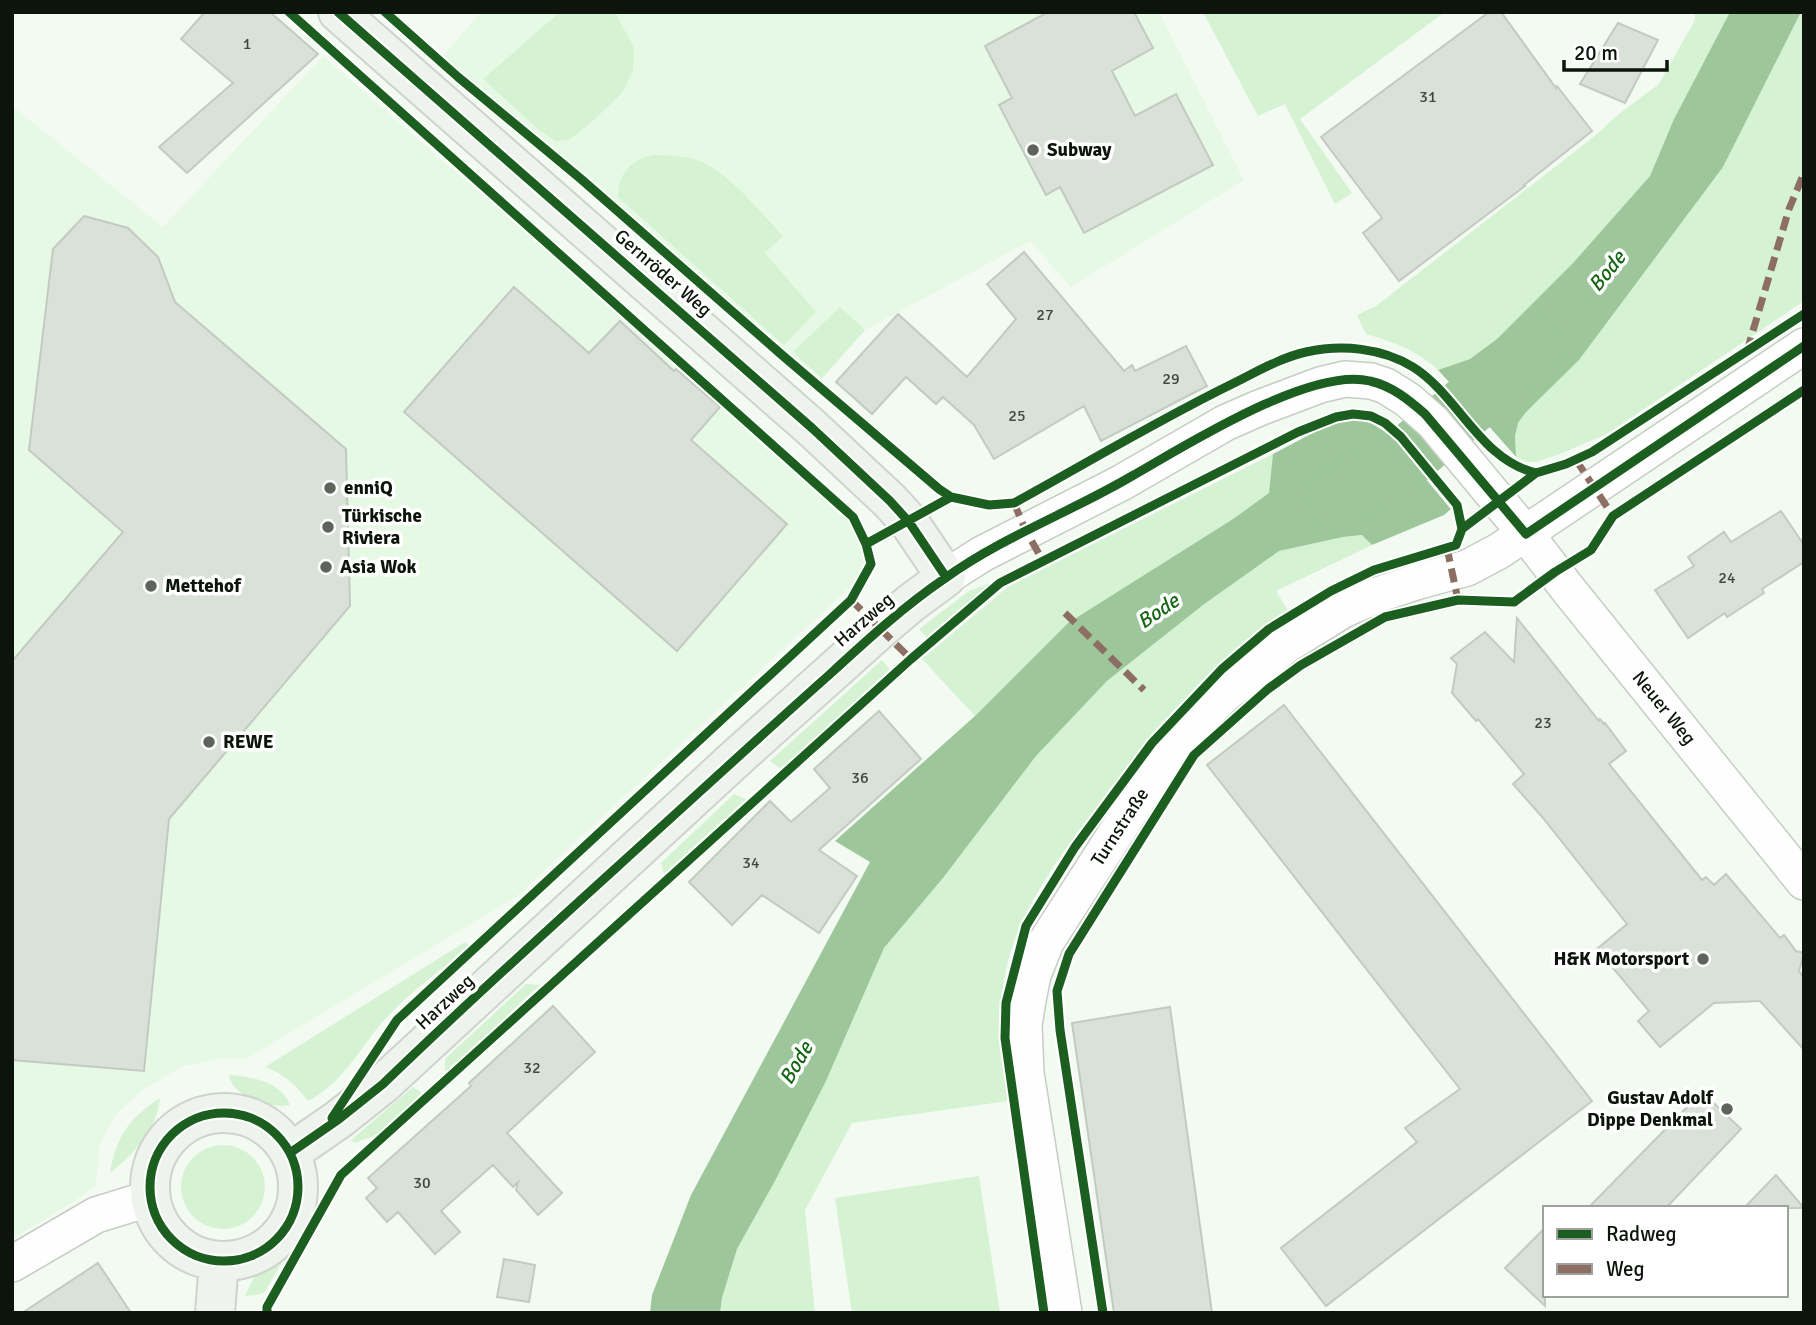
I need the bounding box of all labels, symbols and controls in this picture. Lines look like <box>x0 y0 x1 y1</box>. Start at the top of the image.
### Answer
scale bar <box>1564 28 1667 72</box>
house number: 1 <box>243 34 251 54</box>
text: 20 m <box>1574 40 1618 66</box>
house number: 31 <box>1419 87 1437 107</box>
place label: Subway <box>1047 138 1112 162</box>
marker: Subway <box>1025 142 1041 158</box>
street label: Gernröder Weg <box>609 224 717 322</box>
water label: Bode <box>1583 244 1632 297</box>
house number: 27 <box>1036 305 1054 325</box>
house number: 29 <box>1162 369 1180 389</box>
house number: 25 <box>1008 406 1026 426</box>
place label: enniQ <box>344 476 393 500</box>
marker: enniQ <box>322 480 338 496</box>
place label: Türkische Riviera <box>342 504 422 550</box>
marker: Türkische Riviera <box>320 519 336 535</box>
place label: Asia Wok <box>340 555 417 579</box>
marker: Asia Wok <box>318 559 334 575</box>
house number: 24 <box>1718 568 1736 588</box>
place label: Mettehof <box>165 574 242 598</box>
marker: Mettehof <box>143 578 159 594</box>
water label: Bode <box>1132 587 1185 634</box>
street label: Harzweg <box>829 588 899 652</box>
street label: Neuer Weg <box>1627 666 1701 750</box>
house number: 23 <box>1534 713 1552 733</box>
place label: REWE <box>223 730 274 754</box>
marker: REWE <box>201 734 217 750</box>
house number: 36 <box>851 768 869 788</box>
street label: Turnstraße <box>1086 783 1154 871</box>
house number: 34 <box>742 853 760 873</box>
place label: H&K Motorsport <box>1553 947 1689 971</box>
marker: H&K Motorsport <box>1695 951 1711 967</box>
street label: Harzweg <box>411 969 479 1035</box>
water label: Bode <box>773 1036 819 1089</box>
house number: 32 <box>523 1058 541 1078</box>
place label: Gustav Adolf Dippe Denkmal <box>1587 1086 1714 1132</box>
marker: Gustav Adolf Dippe Denkmal <box>1719 1101 1735 1117</box>
house number: 30 <box>413 1173 431 1193</box>
legend <box>1543 1206 1788 1297</box>
text: Radweg <box>1606 1221 1677 1247</box>
text: Weg <box>1606 1256 1645 1282</box>

